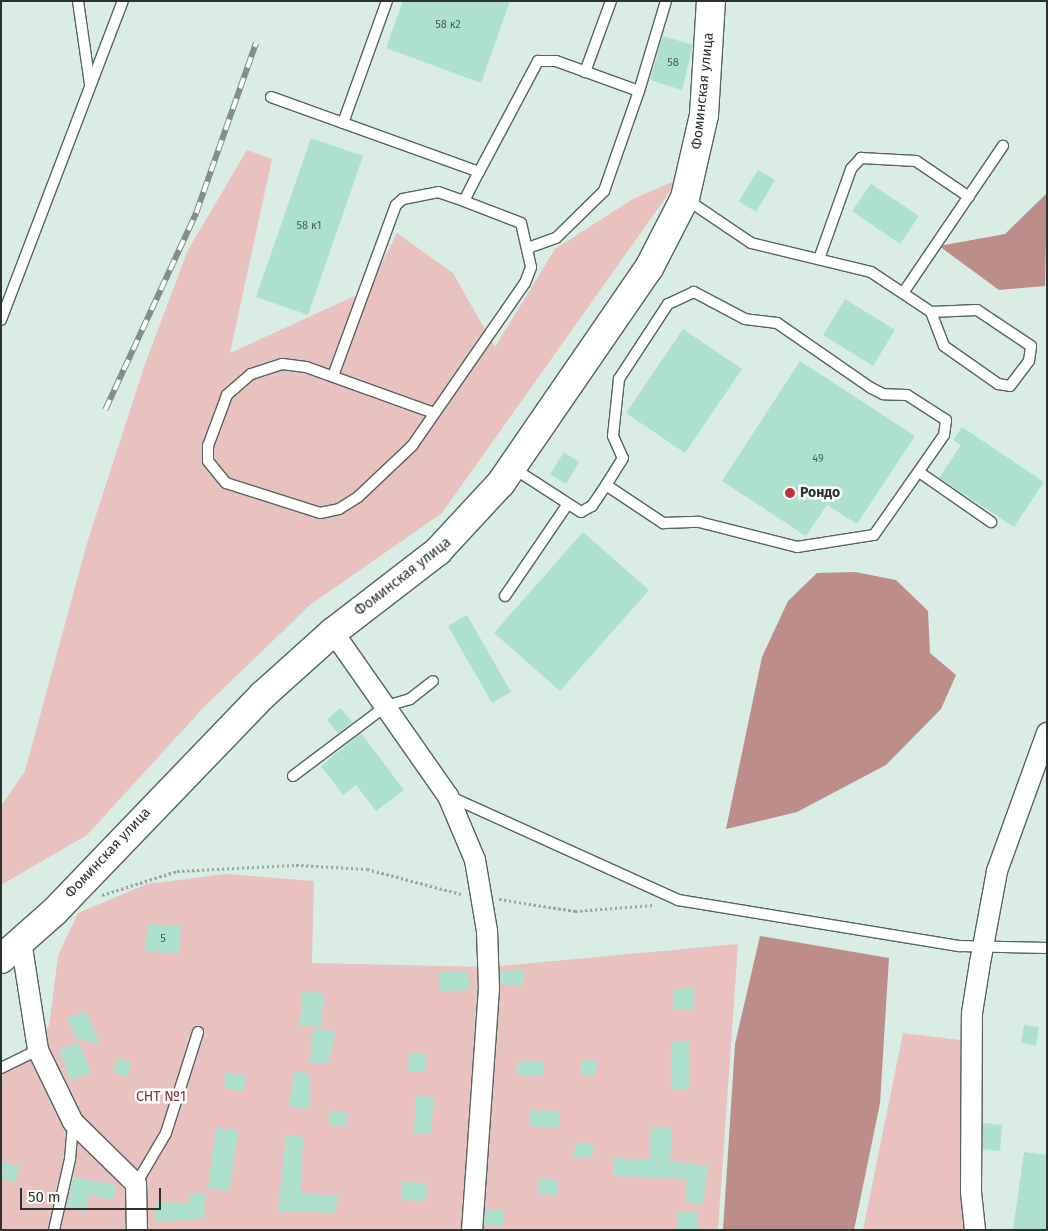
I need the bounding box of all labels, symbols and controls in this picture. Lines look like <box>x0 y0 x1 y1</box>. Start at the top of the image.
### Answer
house number: 58 к2 <box>435 18 461 32</box>
street label: Фоминская улица <box>689 32 717 150</box>
house number: 58 <box>667 56 679 70</box>
house number: 58 к1 <box>297 219 321 233</box>
house number: 49 <box>812 452 824 466</box>
place label: Рондо <box>800 485 840 501</box>
marker: Рондо <box>784 487 796 499</box>
street label: Фоминская улица <box>352 534 454 620</box>
street label: Фоминская улица <box>62 804 154 902</box>
house number: 5 <box>160 932 166 946</box>
park label: СНТ №1 <box>136 1089 186 1105</box>
scale bar <box>22 1178 164 1210</box>
text: 50 m <box>28 1188 61 1206</box>

